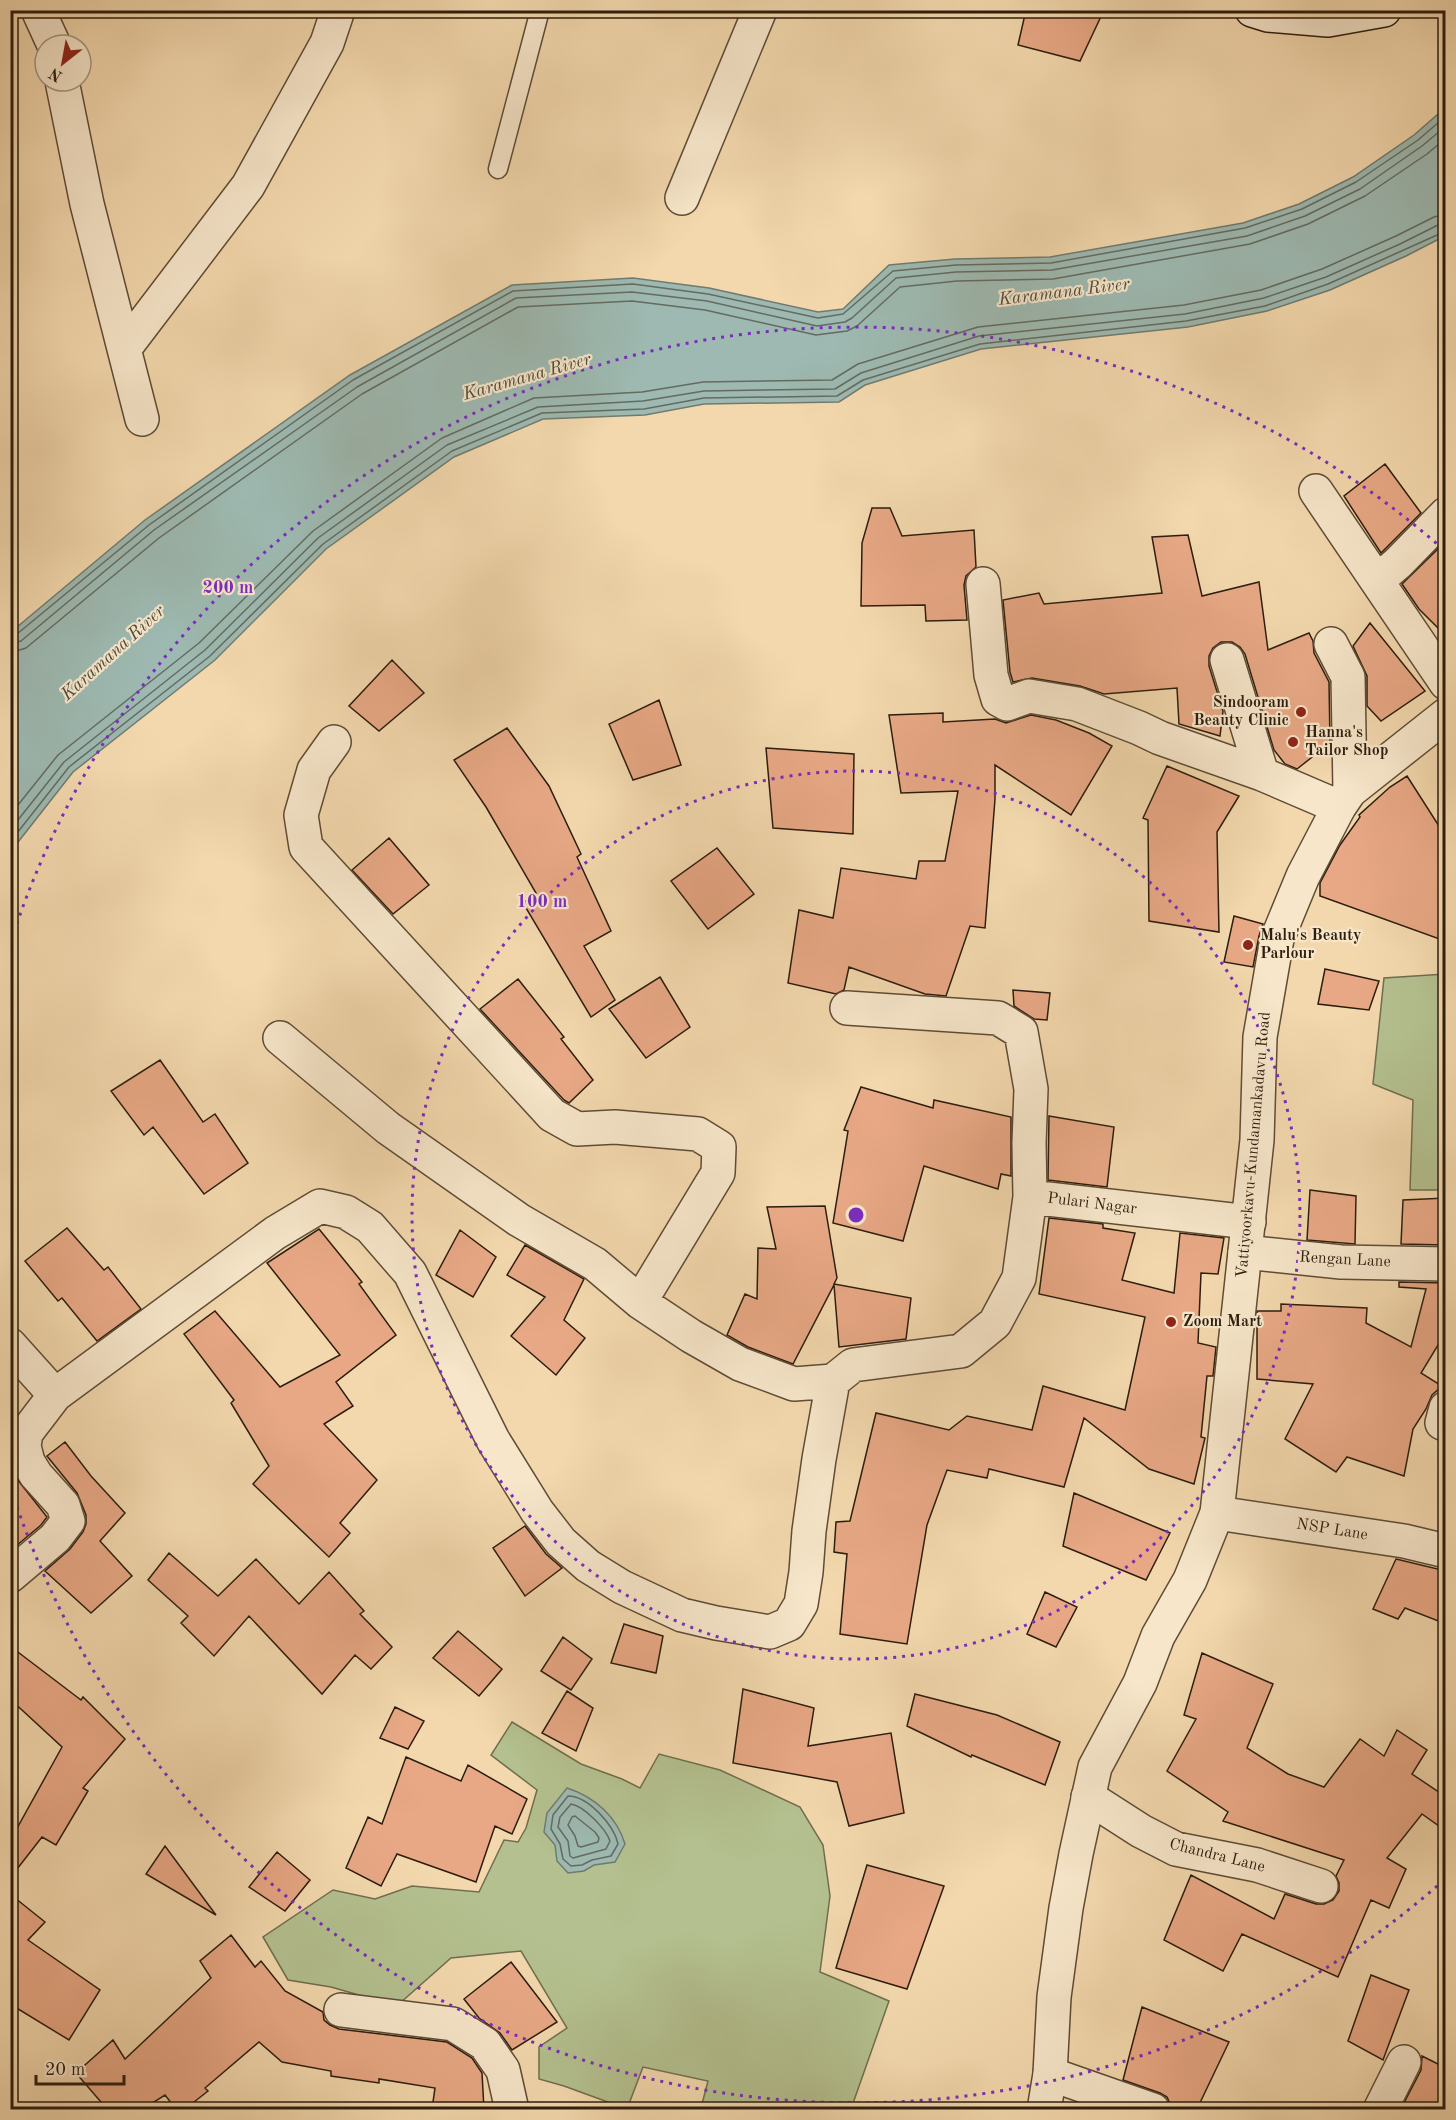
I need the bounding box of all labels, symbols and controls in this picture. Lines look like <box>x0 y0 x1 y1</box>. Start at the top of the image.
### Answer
north arrow <box>33 33 93 93</box>
text: N <box>46 64 66 84</box>
water label: Karamana River <box>996 275 1132 309</box>
water label: Karamana River <box>460 350 594 404</box>
text: 200 m <box>203 579 253 597</box>
water label: Karamana River <box>57 601 169 705</box>
place label: Sindooram Beauty Clinic <box>1193 695 1289 729</box>
marker: Sindooram Beauty Clinic <box>1294 705 1308 719</box>
place label: Hanna's Tailor Shop <box>1305 725 1389 759</box>
marker: Hanna's Tailor Shop <box>1286 735 1300 749</box>
text: 100 m <box>517 893 567 911</box>
place label: Malu's Beauty Parlour <box>1260 928 1361 962</box>
marker: Malu's Beauty Parlour <box>1241 938 1255 952</box>
street label: Vattiyoorkavu-Kundamankadavu Road <box>1234 1011 1274 1279</box>
street label: Pulari Nagar <box>1046 1191 1138 1217</box>
centre of rings <box>846 1205 866 1225</box>
street label: Rengan Lane <box>1299 1250 1391 1270</box>
place label: Zoom Mart <box>1183 1314 1262 1330</box>
marker: Zoom Mart <box>1164 1315 1178 1329</box>
street label: NSP Lane <box>1295 1516 1369 1544</box>
street label: Chandra Lane <box>1168 1836 1266 1876</box>
scale bar <box>36 2048 124 2086</box>
text: 20 m <box>45 2061 85 2079</box>

